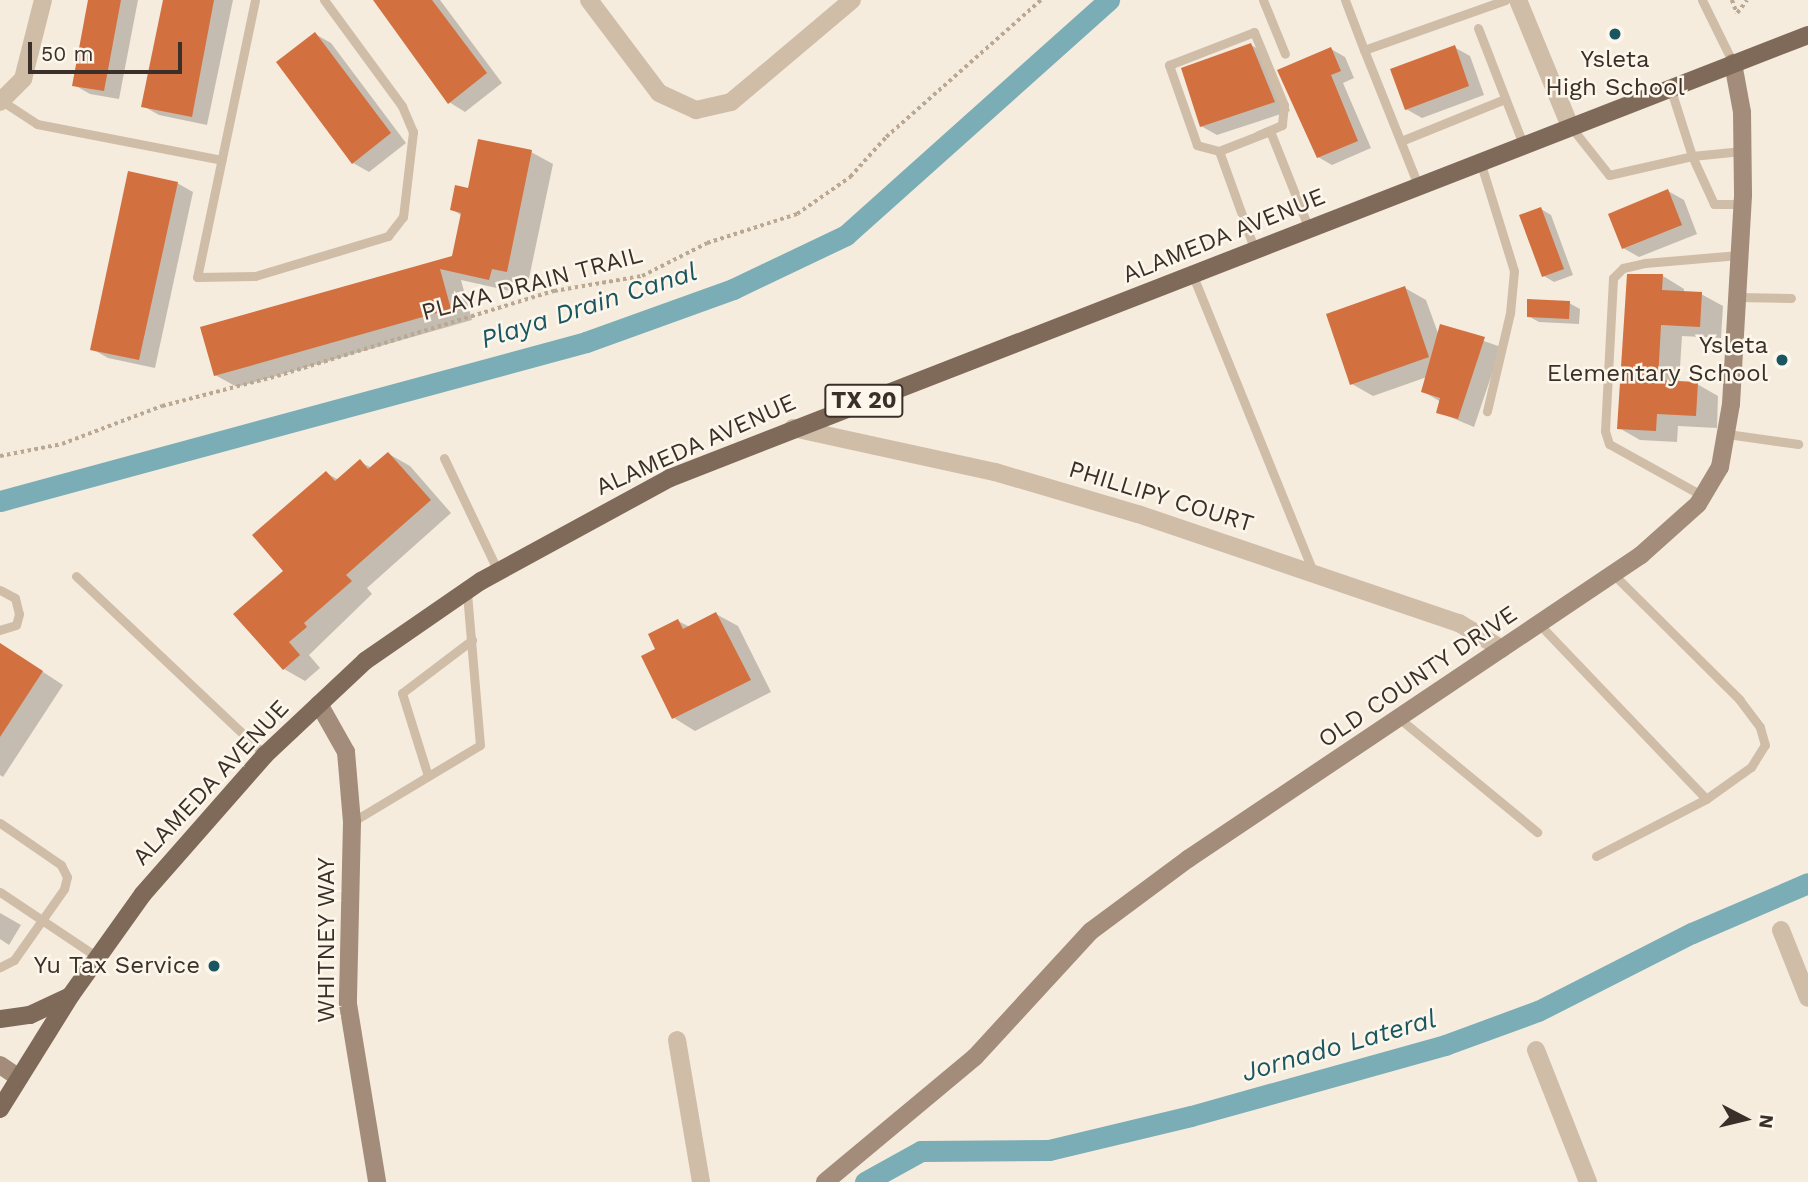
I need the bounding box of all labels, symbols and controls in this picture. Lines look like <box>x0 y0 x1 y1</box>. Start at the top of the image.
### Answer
marker: Ysleta High School <box>1607 26 1623 42</box>
scale bar <box>32 28 186 72</box>
text: 50 m <box>41 41 93 66</box>
place label: Ysleta High School <box>1545 46 1685 102</box>
street label: ALAMEDA AVENUE <box>1118 182 1330 290</box>
street label: PLAYA DRAIN TRAIL <box>418 240 646 328</box>
water label: Playa Drain Canal <box>477 256 701 356</box>
place label: Ysleta Elementary School <box>1546 332 1768 388</box>
marker: Ysleta Elementary School <box>1774 352 1790 368</box>
road number: TX 20 <box>824 382 904 420</box>
street label: ALAMEDA AVENUE <box>591 388 801 502</box>
street label: PHILLIPY COURT <box>1065 455 1257 539</box>
street label: OLD COUNTY DRIVE <box>1313 600 1523 754</box>
street label: ALAMEDA AVENUE <box>126 694 296 872</box>
street label: WHITNEY WAY <box>313 856 341 1024</box>
place label: Yu Tax Service <box>33 952 200 980</box>
marker: Yu Tax Service <box>206 958 222 974</box>
water label: Jornado Lateral <box>1238 1003 1440 1089</box>
north arrow <box>1710 1084 1780 1154</box>
text: N <box>1754 1113 1779 1130</box>

